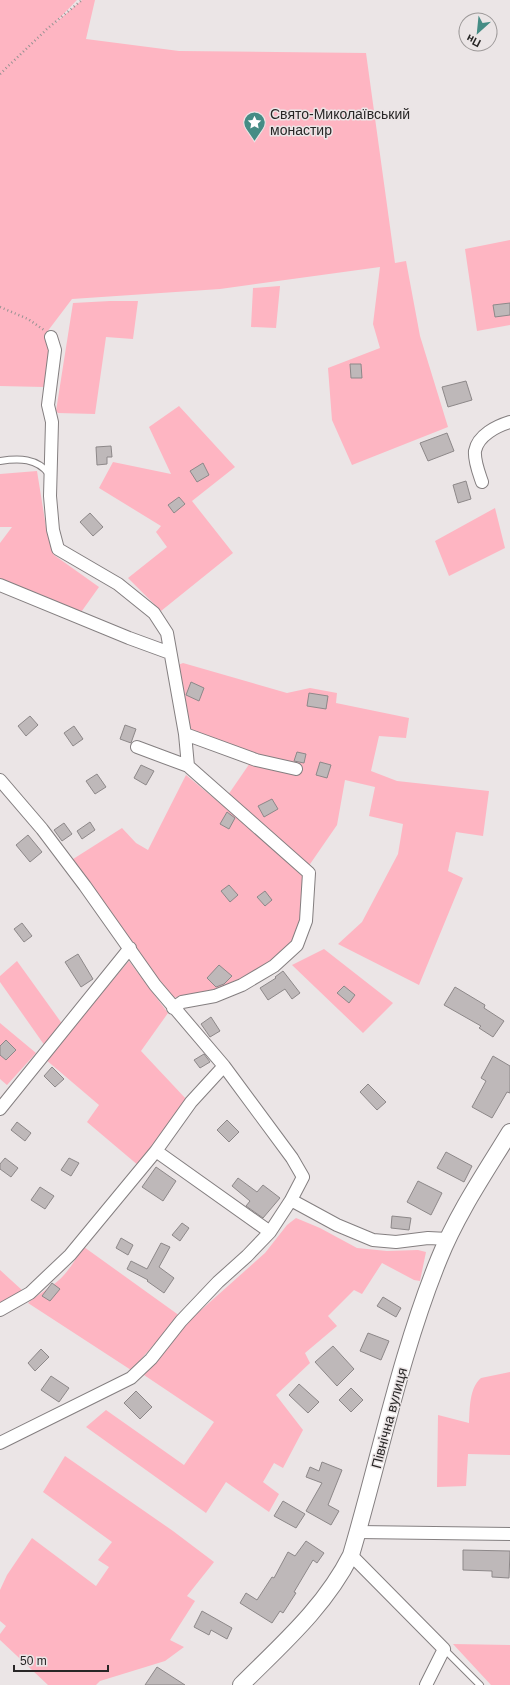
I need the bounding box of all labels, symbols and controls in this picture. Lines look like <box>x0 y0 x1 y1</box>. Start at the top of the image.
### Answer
north arrow <box>458 12 498 52</box>
text: Пн <box>464 32 483 50</box>
place label: Свято-Миколаївський монастир <box>270 106 410 138</box>
place icon: Свято-Миколаївський монастир <box>242 109 268 142</box>
street label: Північна вулиця <box>368 1366 410 1470</box>
scale bar <box>14 1647 108 1673</box>
text: 50 m <box>20 1654 47 1668</box>

